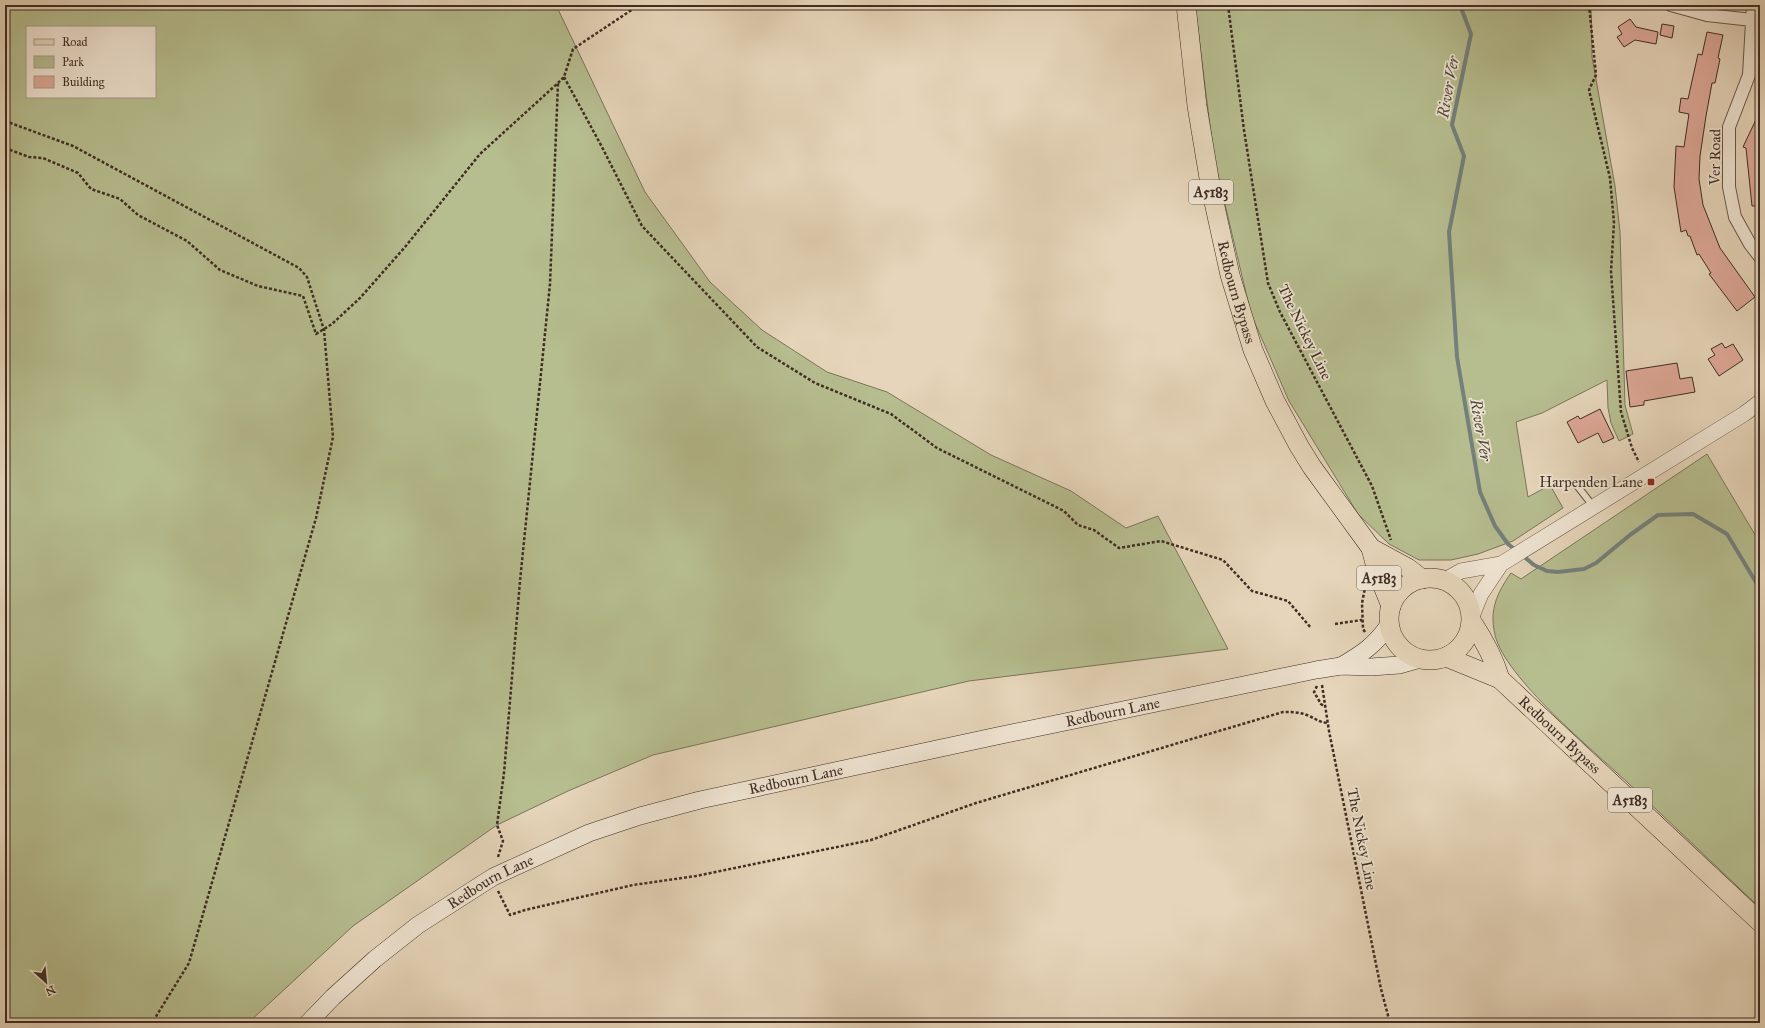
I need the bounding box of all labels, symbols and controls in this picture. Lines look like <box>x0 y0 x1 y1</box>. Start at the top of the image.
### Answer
legend <box>26 26 156 98</box>
text: Road <box>62 35 88 49</box>
water label: River Ver <box>1433 53 1463 120</box>
text: Park <box>62 55 84 69</box>
text: Building <box>62 75 105 90</box>
street label: Ver Road <box>1705 128 1724 186</box>
road number: A5183 <box>1189 180 1233 204</box>
street label: Redbourn Bypass <box>1214 239 1259 346</box>
street label: The Nickey Line <box>1274 281 1336 383</box>
water label: River Ver <box>1466 397 1496 464</box>
place label: Harpenden Lane <box>1539 473 1643 491</box>
marker: Harpenden Lane <box>1646 477 1656 487</box>
road number: A5183 <box>1357 566 1401 590</box>
street label: Redbourn Bypass <box>1515 692 1605 778</box>
street label: Redbourn Lane <box>1064 694 1162 731</box>
street label: Redbourn Lane <box>747 760 845 798</box>
street label: The Nickey Line <box>1343 786 1381 892</box>
road number: A5183 <box>1608 788 1652 812</box>
street label: Redbourn Lane <box>444 851 536 913</box>
north arrow <box>26 962 66 1002</box>
text: N <box>43 983 57 999</box>

